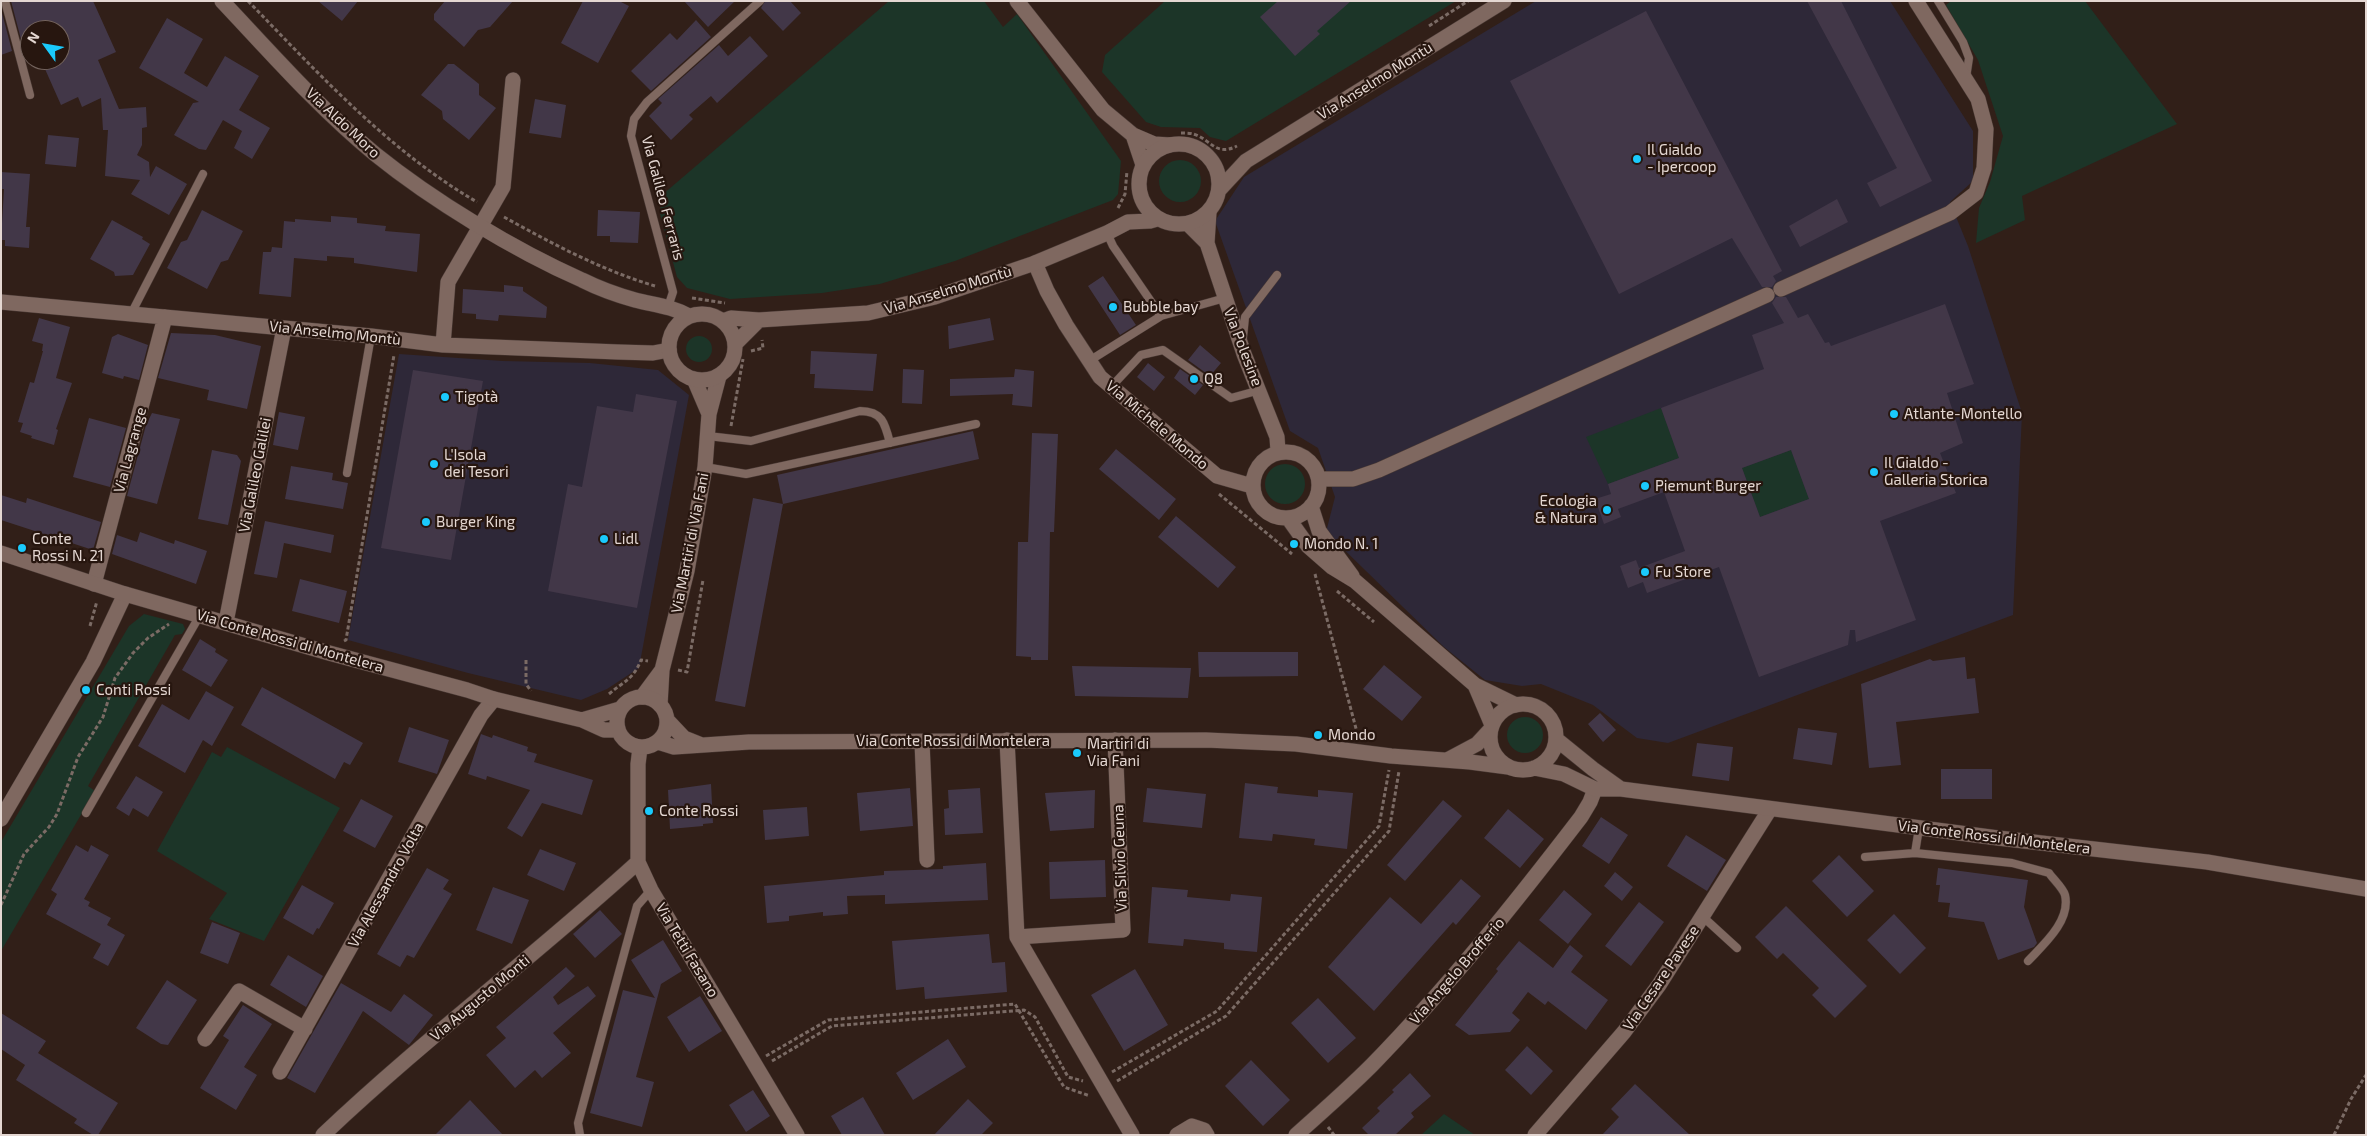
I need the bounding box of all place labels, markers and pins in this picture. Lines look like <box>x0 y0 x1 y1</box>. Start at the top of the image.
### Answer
place label: Il Gialdo - Ipercoop <box>1647 141 1717 176</box>
marker: Il Gialdo - Ipercoop <box>1631 153 1643 165</box>
place label: Bubble bay <box>1123 298 1199 316</box>
marker: Bubble bay <box>1107 301 1119 313</box>
place label: Q8 <box>1204 370 1223 388</box>
marker: Q8 <box>1188 373 1200 385</box>
place label: Tigotà <box>455 388 498 406</box>
marker: Tigotà <box>439 391 451 403</box>
place label: Atlante-Montello <box>1904 405 2022 423</box>
marker: Atlante-Montello <box>1888 408 1900 420</box>
place label: L'Isola dei Tesori <box>444 446 509 481</box>
place label: Il Gialdo - Galleria Storica <box>1884 454 1988 489</box>
marker: L'Isola dei Tesori <box>428 458 440 470</box>
marker: Il Gialdo - Galleria Storica <box>1868 466 1880 478</box>
place label: Piemunt Burger <box>1655 477 1761 495</box>
marker: Piemunt Burger <box>1639 480 1651 492</box>
place label: Ecologia & Natura <box>1535 492 1597 527</box>
marker: Ecologia & Natura <box>1601 504 1613 516</box>
place label: Burger King <box>436 513 515 531</box>
marker: Burger King <box>420 516 432 528</box>
place label: Conte Rossi N. 21 <box>32 530 104 565</box>
place label: Lidl <box>614 530 638 548</box>
marker: Lidl <box>598 533 610 545</box>
place label: Mondo N. 1 <box>1304 535 1378 553</box>
marker: Mondo N. 1 <box>1288 538 1300 550</box>
marker: Conte Rossi N. 21 <box>16 542 28 554</box>
place label: Fu Store <box>1655 563 1711 581</box>
marker: Fu Store <box>1639 566 1651 578</box>
place label: Conti Rossi <box>96 681 171 699</box>
marker: Conti Rossi <box>80 684 92 696</box>
place label: Mondo <box>1328 726 1376 744</box>
marker: Mondo <box>1312 729 1324 741</box>
place label: Martiri di Via Fani <box>1087 735 1149 770</box>
marker: Martiri di Via Fani <box>1071 747 1083 759</box>
place label: Conte Rossi <box>659 802 739 820</box>
marker: Conte Rossi <box>643 805 655 817</box>

